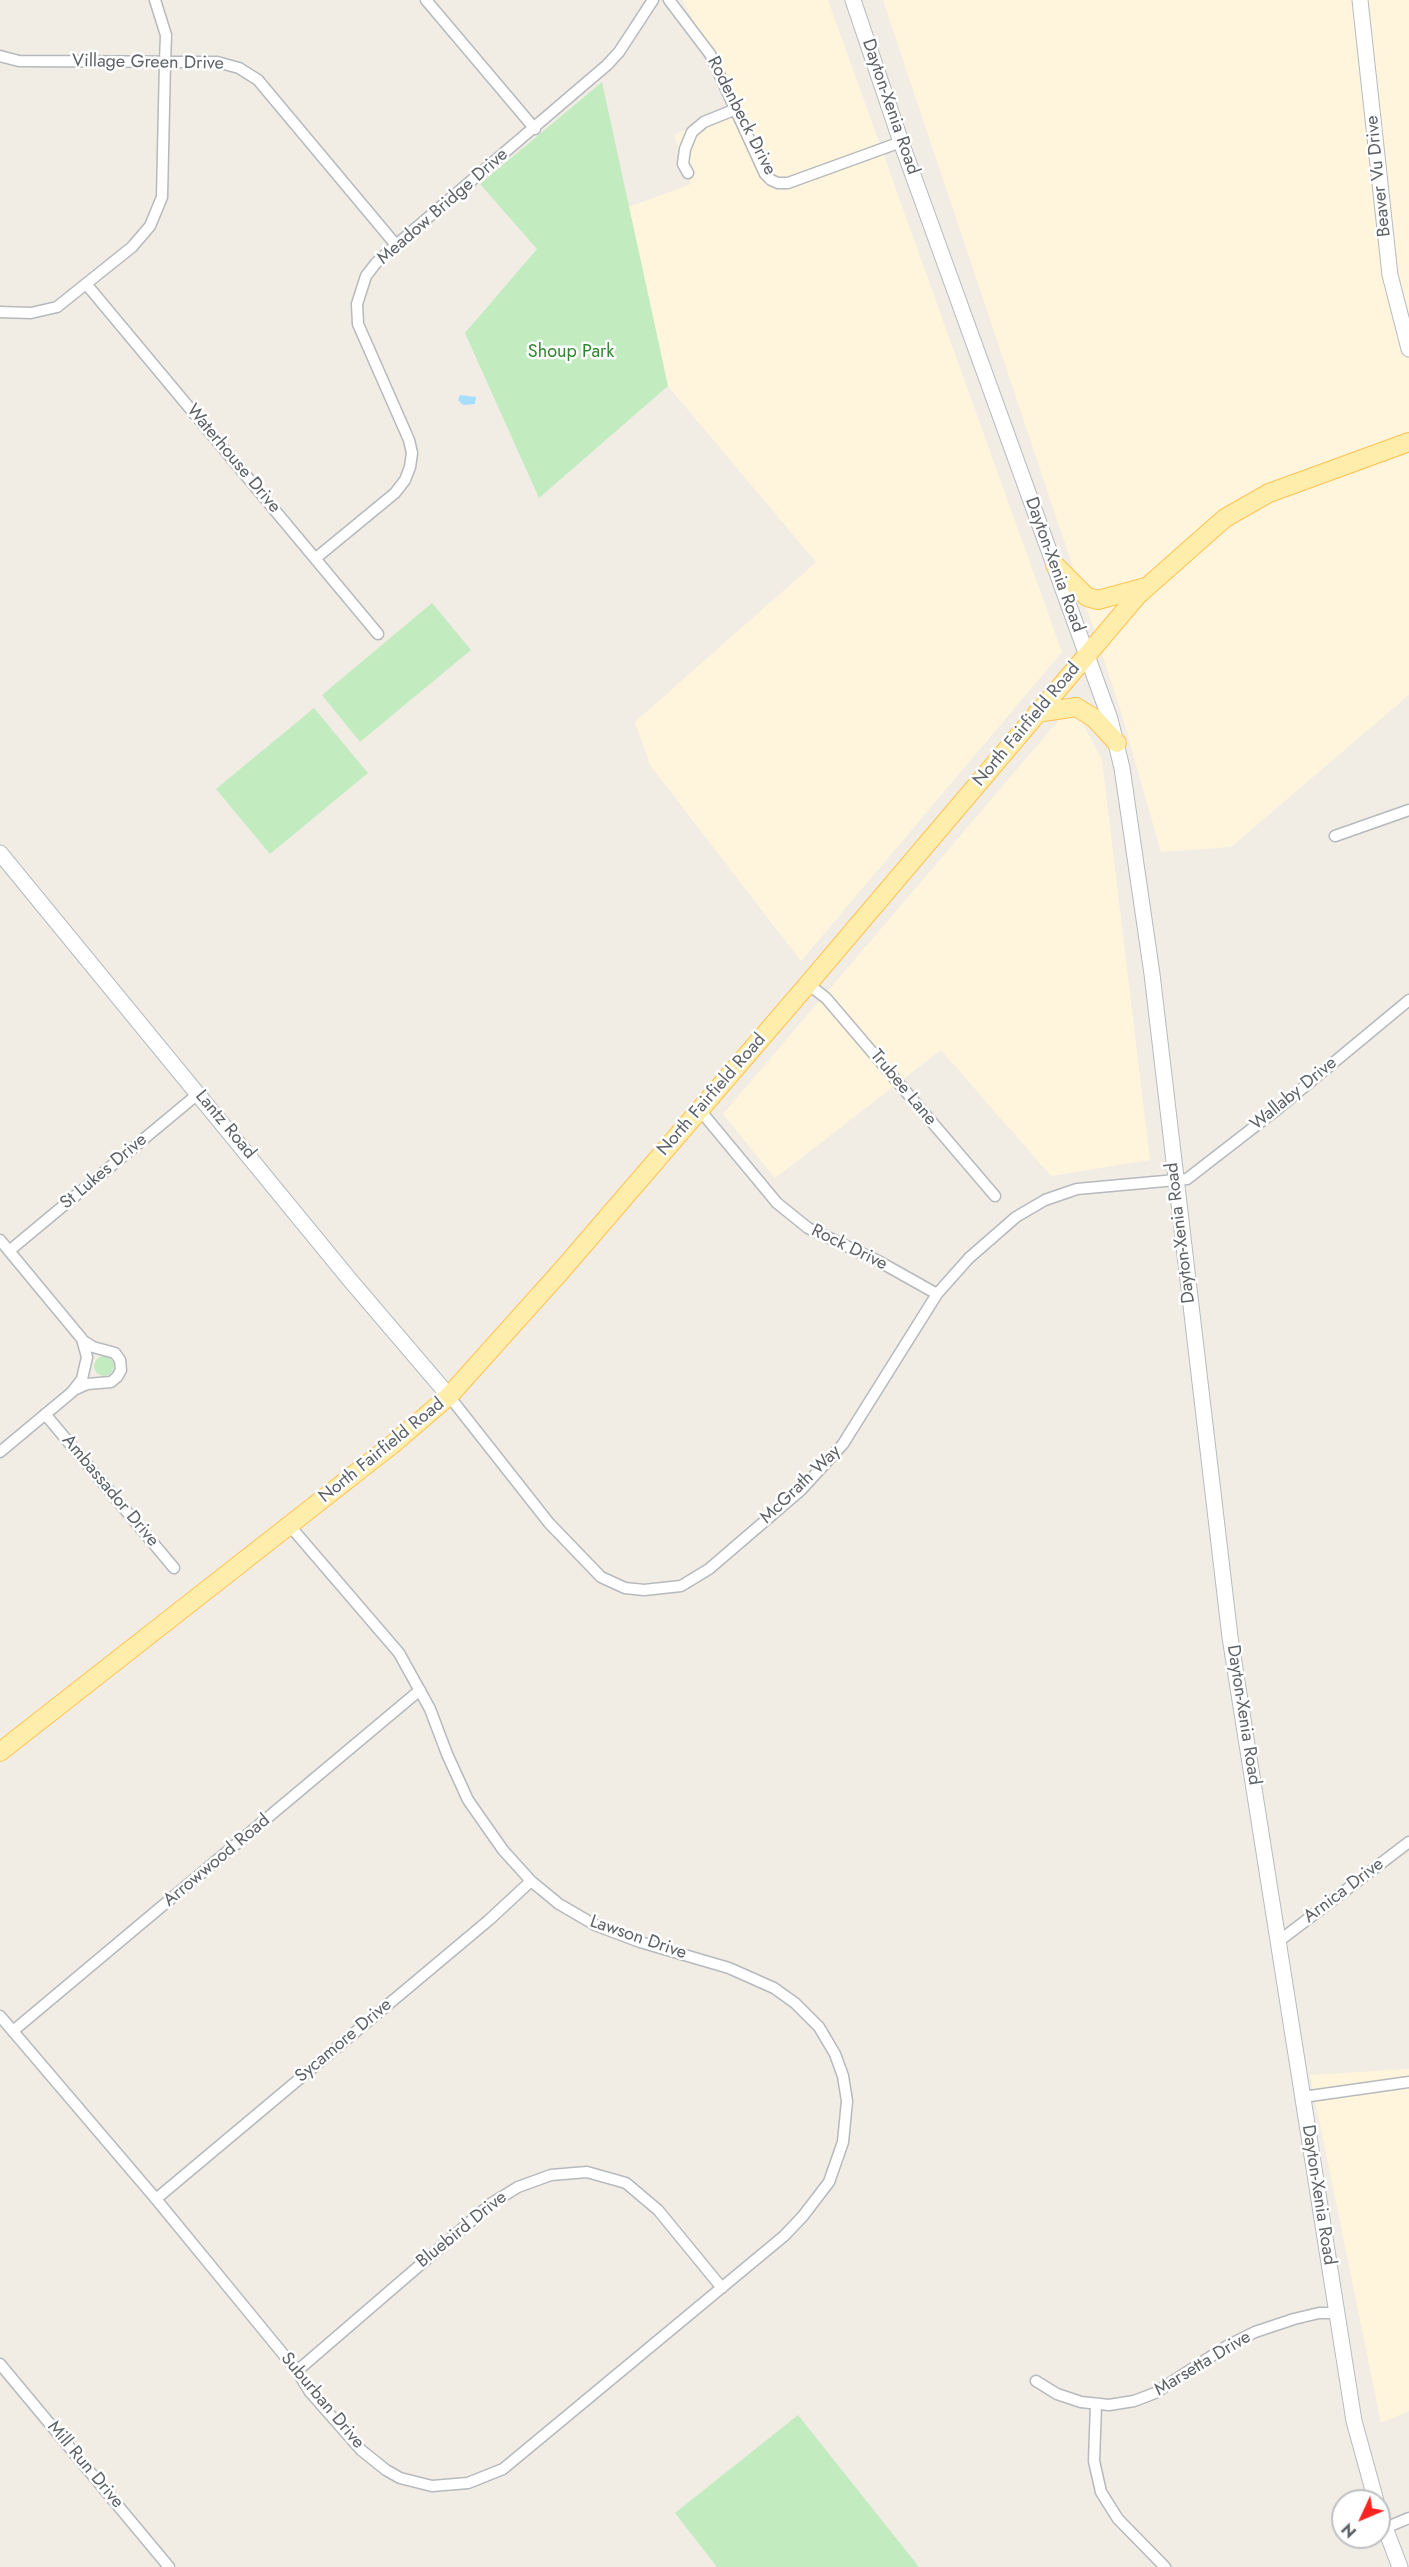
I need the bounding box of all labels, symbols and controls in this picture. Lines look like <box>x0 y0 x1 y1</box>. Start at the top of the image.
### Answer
street label: Dayton-Xenia Road <box>857 36 923 178</box>
street label: Village Green Drive <box>72 51 224 75</box>
street label: Rodenbeck Drive <box>702 53 780 179</box>
street label: Beaver Vu Drive <box>1362 114 1396 238</box>
street label: Meadow Bridge Drive <box>373 144 513 270</box>
park label: Shoup Park <box>528 342 614 364</box>
street label: Waterhouse Drive <box>181 400 285 518</box>
street label: Dayton-Xenia Road <box>1020 495 1088 635</box>
street label: North Fairfield Road <box>969 659 1085 791</box>
street label: North Fairfield Road <box>653 1029 771 1161</box>
street label: Trubee Lane <box>865 1046 941 1130</box>
street label: Wallaby Drive <box>1246 1053 1342 1135</box>
street label: Lantz Road <box>190 1086 260 1164</box>
street label: St Lukes Drive <box>56 1130 152 1214</box>
street label: Dayton-Xenia Road <box>1162 1161 1200 1305</box>
street label: Rock Drive <box>807 1220 891 1276</box>
street label: North Fairfield Road <box>315 1394 449 1508</box>
street label: Ambassador Drive <box>57 1431 163 1551</box>
street label: McGrath Way <box>756 1441 846 1529</box>
street label: Dayton-Xenia Road <box>1221 1643 1265 1787</box>
street label: Arrowwood Road <box>159 1810 275 1912</box>
street label: Arnica Drive <box>1300 1854 1388 1928</box>
street label: Lawson Drive <box>587 1911 689 1965</box>
street label: Sycamore Drive <box>291 1994 397 2088</box>
street label: Dayton-Xenia Road <box>1296 2123 1340 2267</box>
street label: Bluebird Drive <box>413 2187 511 2273</box>
street label: Marsetta Drive <box>1151 2327 1255 2401</box>
street label: Suburban Drive <box>275 2348 369 2454</box>
street label: Mill Run Drive <box>42 2417 128 2513</box>
north arrow <box>1331 2489 1391 2549</box>
text: N <box>1336 2518 1362 2543</box>

